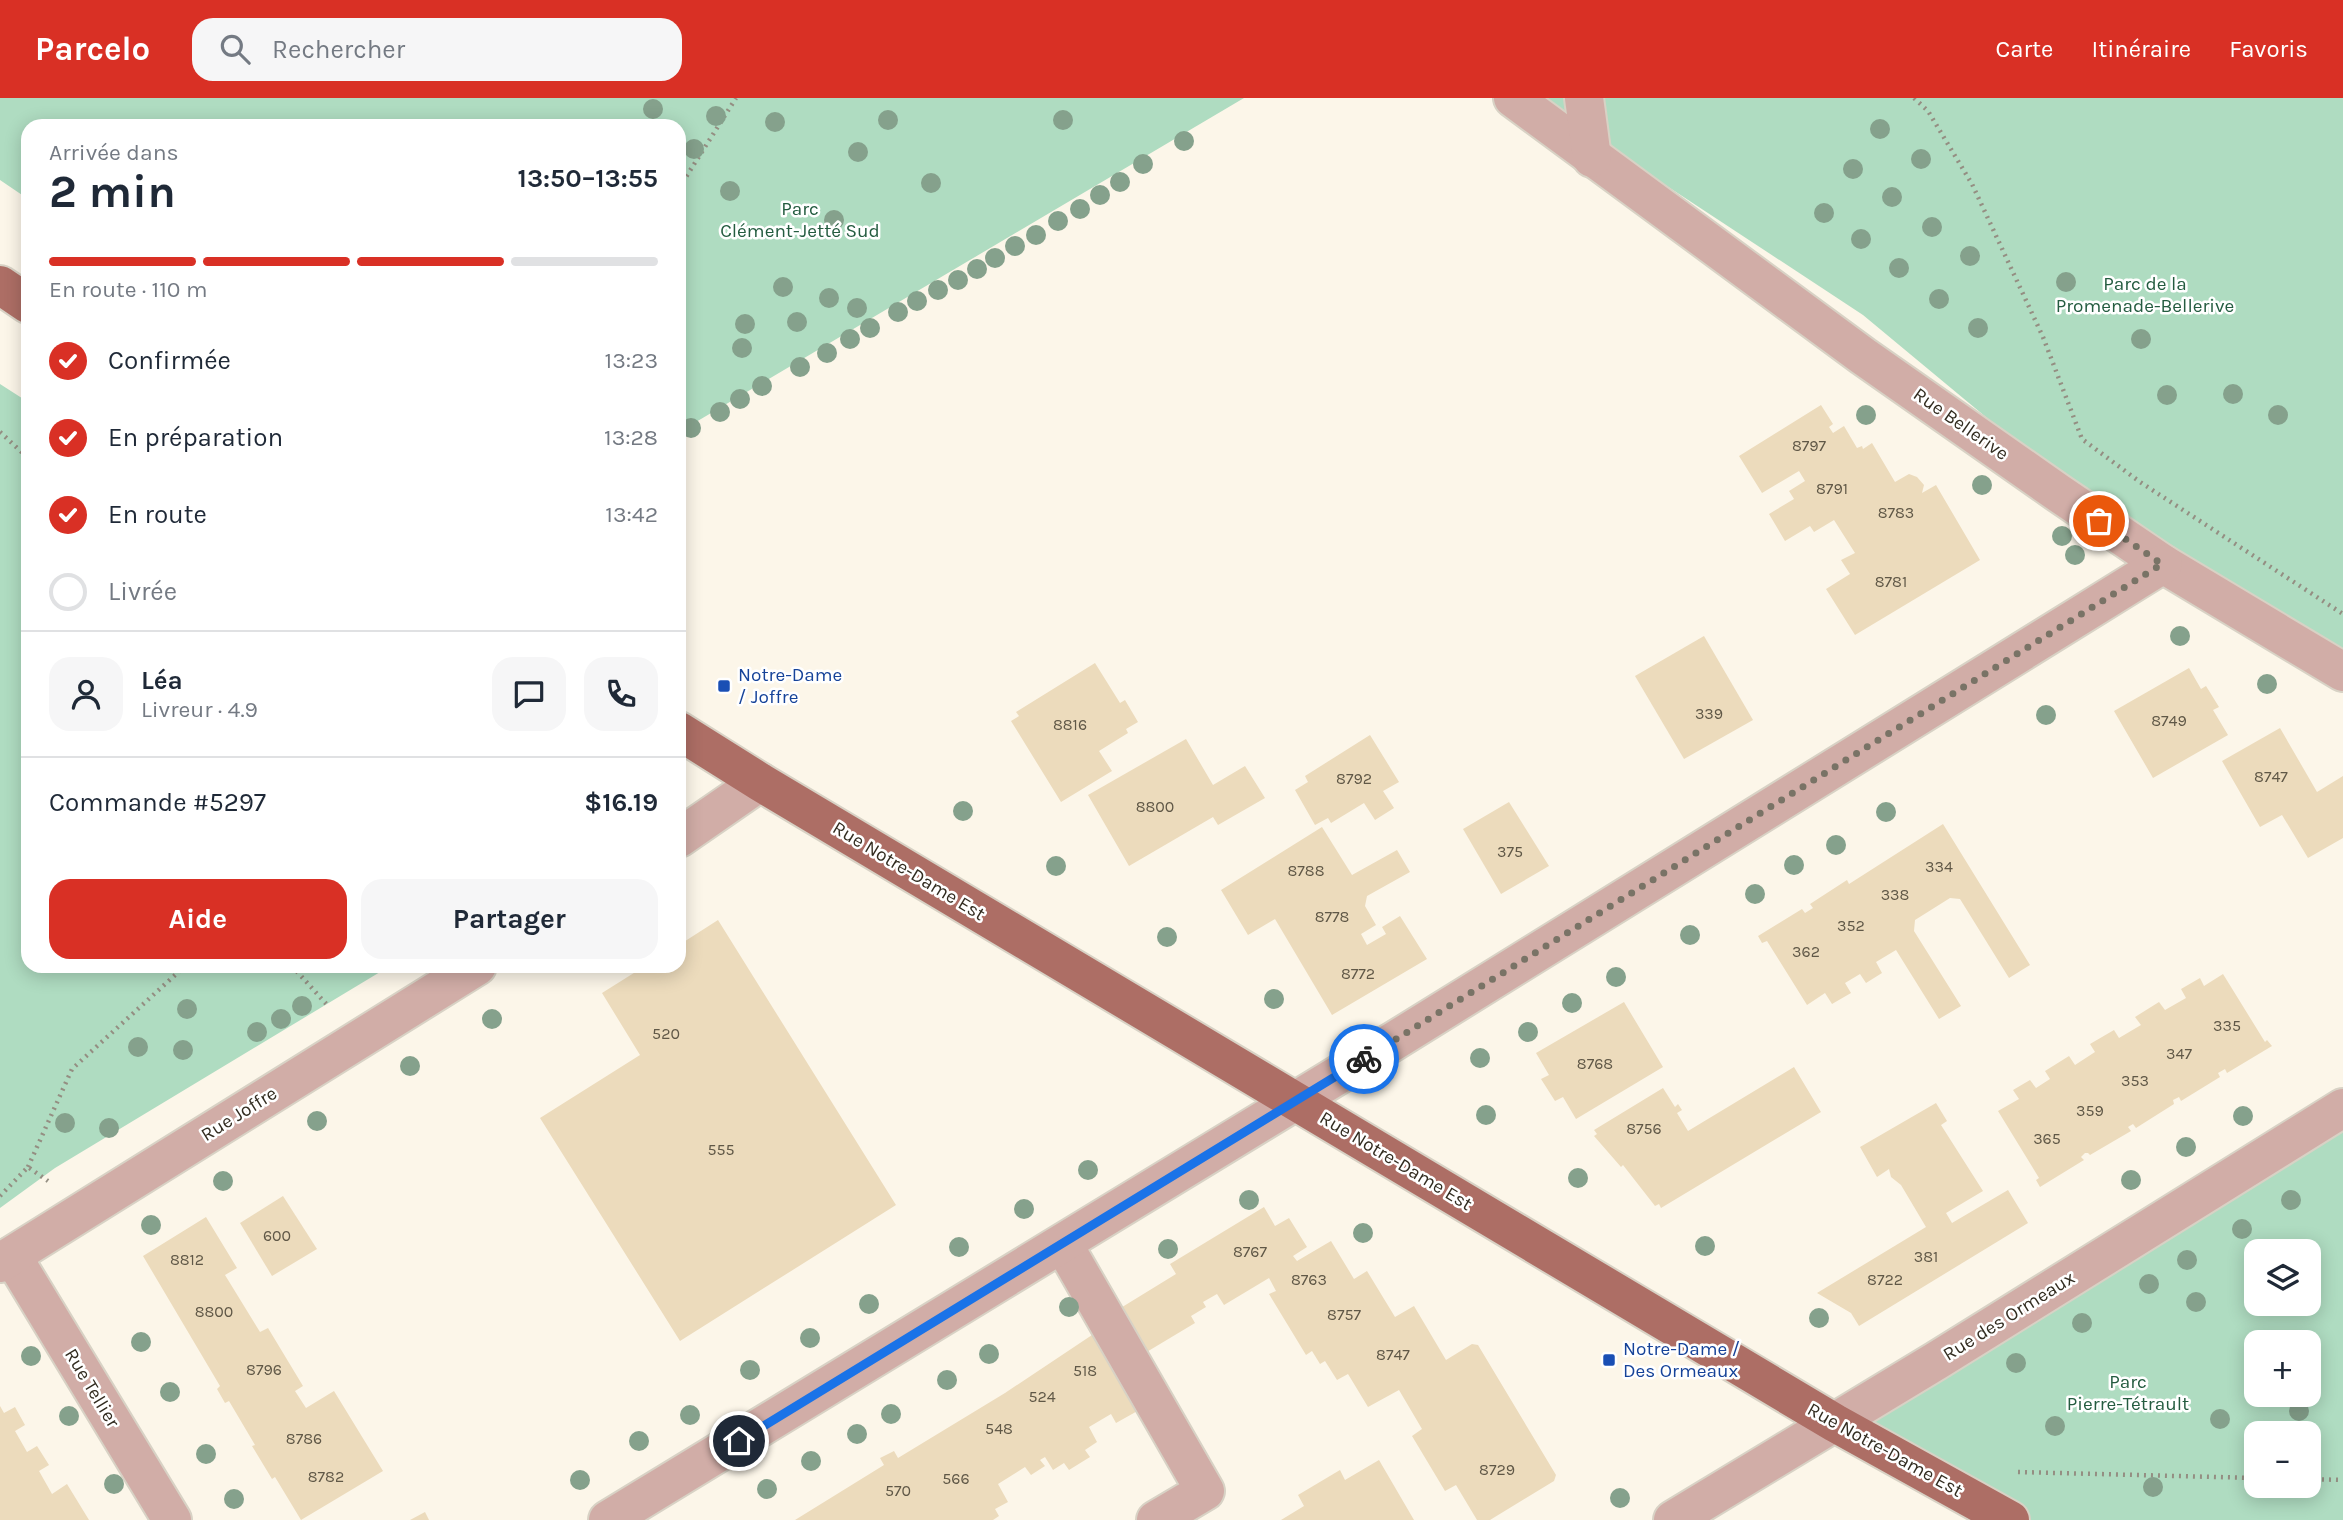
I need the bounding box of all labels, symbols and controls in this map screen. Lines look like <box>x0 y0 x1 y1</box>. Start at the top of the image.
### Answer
search box <box>192 18 682 81</box>
text: Parcelo <box>35 30 150 68</box>
icon: search <box>216 30 254 68</box>
text: Rechercher <box>272 34 405 65</box>
text: Carte <box>1995 35 2053 63</box>
text: Itinéraire <box>2091 35 2191 63</box>
text: Favoris <box>2229 35 2308 63</box>
text: Arrivée dans <box>49 139 179 166</box>
text: 13:50–13:55 <box>518 163 658 194</box>
text: 2 min <box>49 165 176 219</box>
park label: Parc Clément-Jetté Sud <box>720 198 880 242</box>
park label: Parc de la Promenade-Bellerive <box>2056 273 2234 317</box>
text: En route · 110 m <box>49 276 207 303</box>
icon: check <box>49 342 87 380</box>
text: Confirmée <box>108 345 231 376</box>
text: 13:23 <box>605 347 658 374</box>
street label: Rue Bellerive <box>1909 383 2013 465</box>
icon: check <box>49 419 87 457</box>
text: En préparation <box>108 422 283 453</box>
text: 13:28 <box>604 424 658 451</box>
house number: 8797 <box>1792 436 1827 455</box>
house number: 8791 <box>1816 479 1848 498</box>
pin <box>2069 491 2129 551</box>
icon: check <box>49 496 87 534</box>
text: En route <box>108 499 207 530</box>
text: 13:42 <box>605 501 658 528</box>
icon: bag <box>2080 502 2118 540</box>
house number: 8783 <box>1878 503 1914 522</box>
house number: 8781 <box>1875 572 1907 591</box>
text: Livrée <box>108 576 177 607</box>
button: person <box>49 657 123 731</box>
button: chat <box>492 657 566 731</box>
button: phone <box>584 657 658 731</box>
place label: Notre-Dame / Joffre <box>738 664 842 708</box>
text: Léa <box>141 665 183 696</box>
marker: Notre-Dame / Joffre <box>716 678 732 694</box>
text: Livreur · 4.9 <box>141 696 258 723</box>
house number: 339 <box>1695 704 1723 723</box>
house number: 8749 <box>2151 711 2187 730</box>
house number: 8816 <box>1053 715 1087 734</box>
house number: 8747 <box>2254 767 2288 786</box>
house number: 8792 <box>1336 769 1372 788</box>
text: Commande #5297 <box>49 787 266 818</box>
text: $16.19 <box>584 787 658 818</box>
house number: 8800 <box>1136 797 1174 816</box>
street label: Rue Notre-Dame Est <box>829 817 989 925</box>
house number: 375 <box>1497 842 1523 861</box>
house number: 334 <box>1925 857 1953 876</box>
house number: 8788 <box>1287 861 1325 880</box>
button: Aide <box>49 879 347 959</box>
button: Partager <box>361 879 658 959</box>
house number: 338 <box>1881 885 1909 904</box>
house number: 8778 <box>1315 907 1349 926</box>
house number: 352 <box>1837 916 1865 935</box>
house number: 362 <box>1792 942 1820 961</box>
house number: 8772 <box>1341 964 1375 983</box>
house number: 335 <box>2213 1016 2241 1035</box>
house number: 520 <box>652 1024 680 1043</box>
courier <box>1329 1024 1399 1094</box>
icon: bike <box>1345 1040 1383 1078</box>
house number: 347 <box>2166 1044 2192 1063</box>
house number: 8768 <box>1577 1054 1613 1073</box>
house number: 353 <box>2121 1071 2149 1090</box>
street label: Rue Joffre <box>197 1082 281 1146</box>
house number: 359 <box>2076 1101 2104 1120</box>
street label: Rue Notre-Dame Est <box>1316 1107 1476 1215</box>
house number: 8756 <box>1626 1119 1662 1138</box>
house number: 365 <box>2033 1129 2061 1148</box>
house number: 555 <box>707 1140 735 1159</box>
house number: 600 <box>263 1226 291 1245</box>
map controls <box>2244 1239 2321 1498</box>
button: layers <box>2244 1239 2321 1316</box>
house number: 8767 <box>1233 1242 1267 1261</box>
house number: 381 <box>1914 1247 1938 1266</box>
house number: 8812 <box>170 1250 204 1269</box>
street label: Rue des Ormeaux <box>1939 1266 2079 1365</box>
house number: 8763 <box>1291 1270 1327 1289</box>
house number: 8722 <box>1867 1270 1903 1289</box>
house number: 8800 <box>195 1302 233 1321</box>
house number: 8757 <box>1327 1305 1361 1324</box>
button: + <box>2244 1330 2321 1407</box>
place label: Notre-Dame / Des Ormeaux <box>1623 1338 1740 1382</box>
street label: Rue Tellier <box>60 1345 124 1432</box>
house number: 8747 <box>1376 1345 1410 1364</box>
marker: Notre-Dame / Des Ormeaux <box>1601 1352 1617 1368</box>
house number: 8796 <box>246 1360 282 1379</box>
house number: 518 <box>1073 1361 1097 1380</box>
park label: Parc Pierre-Tétrault <box>2067 1371 2189 1415</box>
house number: 524 <box>1028 1387 1056 1406</box>
street label: Rue Notre-Dame Est <box>1804 1398 1966 1502</box>
pin <box>709 1411 769 1471</box>
house number: 548 <box>985 1419 1013 1438</box>
button: − <box>2244 1421 2321 1498</box>
icon: home <box>720 1422 758 1460</box>
house number: 8786 <box>286 1429 322 1448</box>
house number: 8729 <box>1479 1460 1515 1479</box>
house number: 8782 <box>308 1467 344 1486</box>
house number: 566 <box>942 1469 970 1488</box>
house number: 570 <box>885 1481 911 1500</box>

